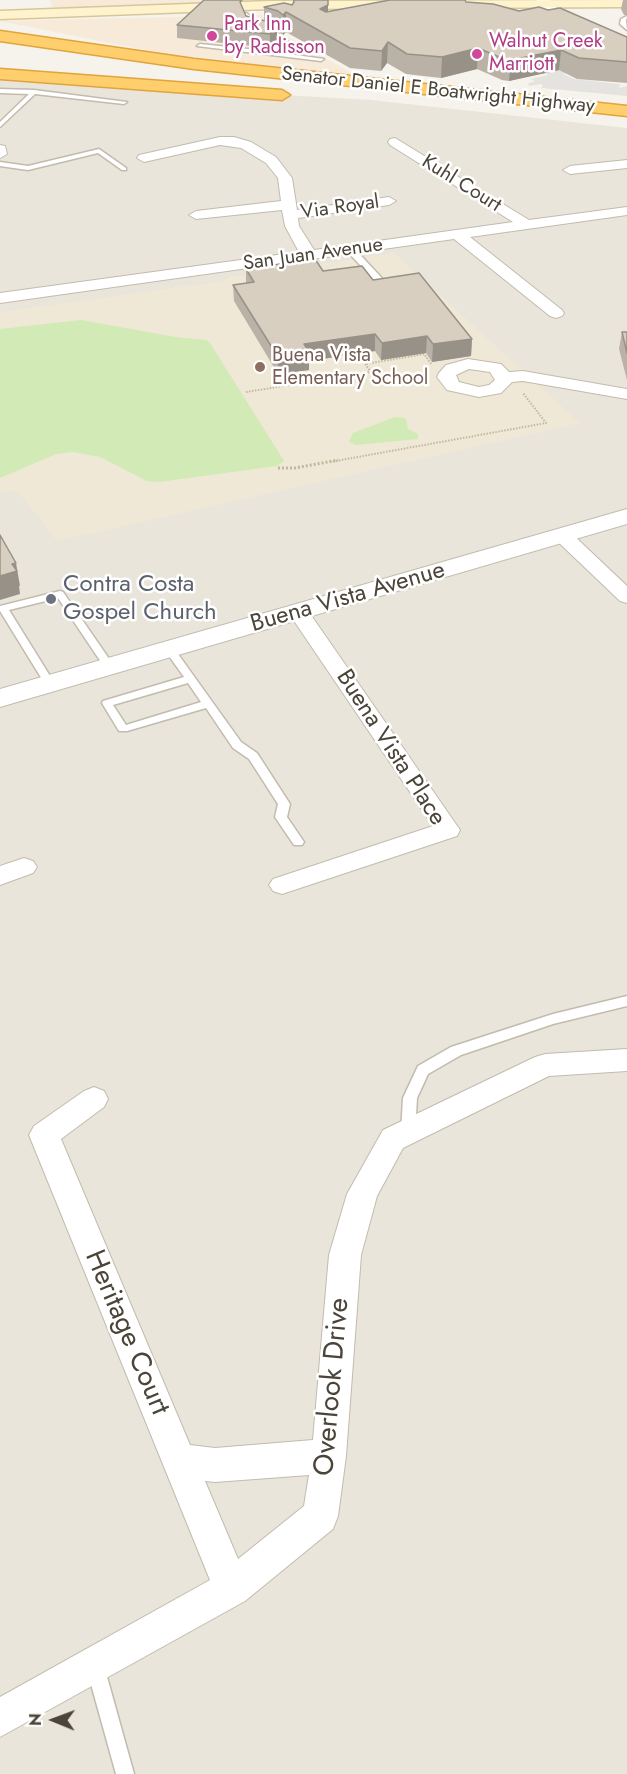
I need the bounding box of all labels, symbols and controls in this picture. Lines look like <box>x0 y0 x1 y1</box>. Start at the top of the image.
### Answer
place label: Park Inn by Radisson <box>224 13 325 60</box>
marker: Park Inn by Radisson <box>205 29 219 43</box>
place label: Walnut Creek Marriott <box>489 30 602 77</box>
marker: Walnut Creek Marriott <box>470 47 484 61</box>
street label: Senator Daniel E Boatwright Highway <box>280 63 596 119</box>
street label: Kuhl Court <box>417 150 505 218</box>
street label: Via Royal <box>299 191 381 225</box>
street label: San Juan Avenue <box>242 233 384 277</box>
place label: Buena Vista Elementary School <box>272 344 428 391</box>
marker: Buena Vista Elementary School <box>253 360 267 374</box>
street label: Buena Vista Avenue <box>248 556 448 640</box>
place label: Contra Costa Gospel Church <box>63 571 217 627</box>
marker: Contra Costa Gospel Church <box>44 592 58 606</box>
street label: Buena Vista Place <box>329 665 451 831</box>
street label: Heritage Court <box>76 1246 176 1420</box>
street label: Overlook Drive <box>308 1297 358 1477</box>
north arrow <box>24 1690 84 1750</box>
text: N <box>24 1713 47 1726</box>

